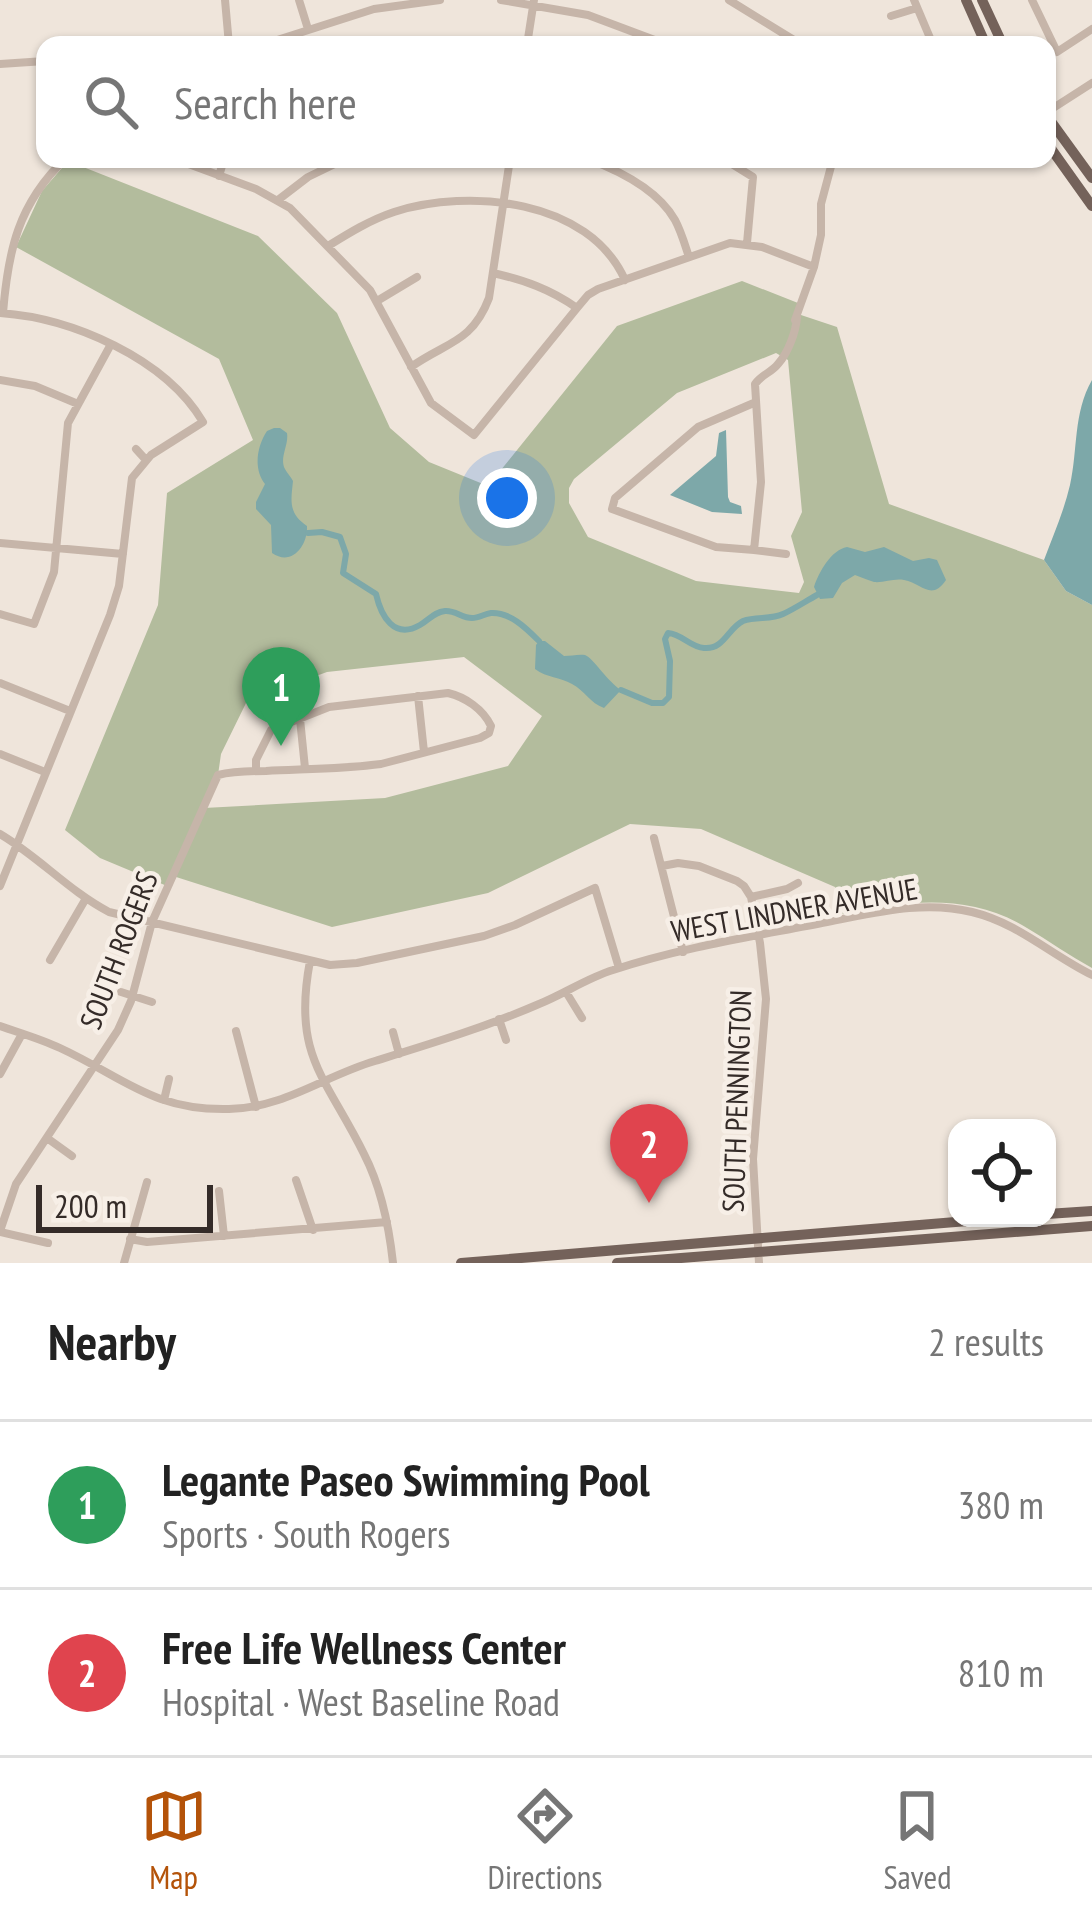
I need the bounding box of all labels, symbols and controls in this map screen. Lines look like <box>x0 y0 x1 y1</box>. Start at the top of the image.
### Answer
search box <box>36 36 1056 168</box>
icon: search <box>78 69 144 135</box>
text: Search here <box>174 73 357 131</box>
your location <box>477 468 537 528</box>
pin: 1 <box>242 647 320 746</box>
street label: SOUTH ROGERS <box>70 866 166 1034</box>
street label: WEST LINDNER AVENUE <box>668 868 920 950</box>
street label: SOUTH PENNINGTON <box>713 989 759 1213</box>
pin: 2 <box>610 1104 688 1203</box>
map controls <box>948 1119 1056 1227</box>
button: locate <box>948 1119 1056 1227</box>
scale bar <box>36 1179 213 1232</box>
text: 200 m <box>54 1184 127 1227</box>
text: Nearby <box>48 1308 176 1374</box>
text: 2 results <box>928 1316 1044 1367</box>
text: Legante Paseo Swimming Pool <box>162 1450 650 1508</box>
text: 1 <box>78 1479 96 1530</box>
text: 380 m <box>958 1479 1044 1530</box>
text: Sports · South Rogers <box>162 1508 450 1559</box>
text: Free Life Wellness Center <box>162 1618 566 1676</box>
text: 2 <box>78 1647 96 1698</box>
text: 810 m <box>958 1647 1044 1698</box>
text: Hospital · West Baseline Road <box>162 1676 560 1727</box>
tab: Map <box>141 1783 207 1898</box>
tab: Directions <box>488 1783 602 1898</box>
tab: Saved <box>883 1783 951 1898</box>

